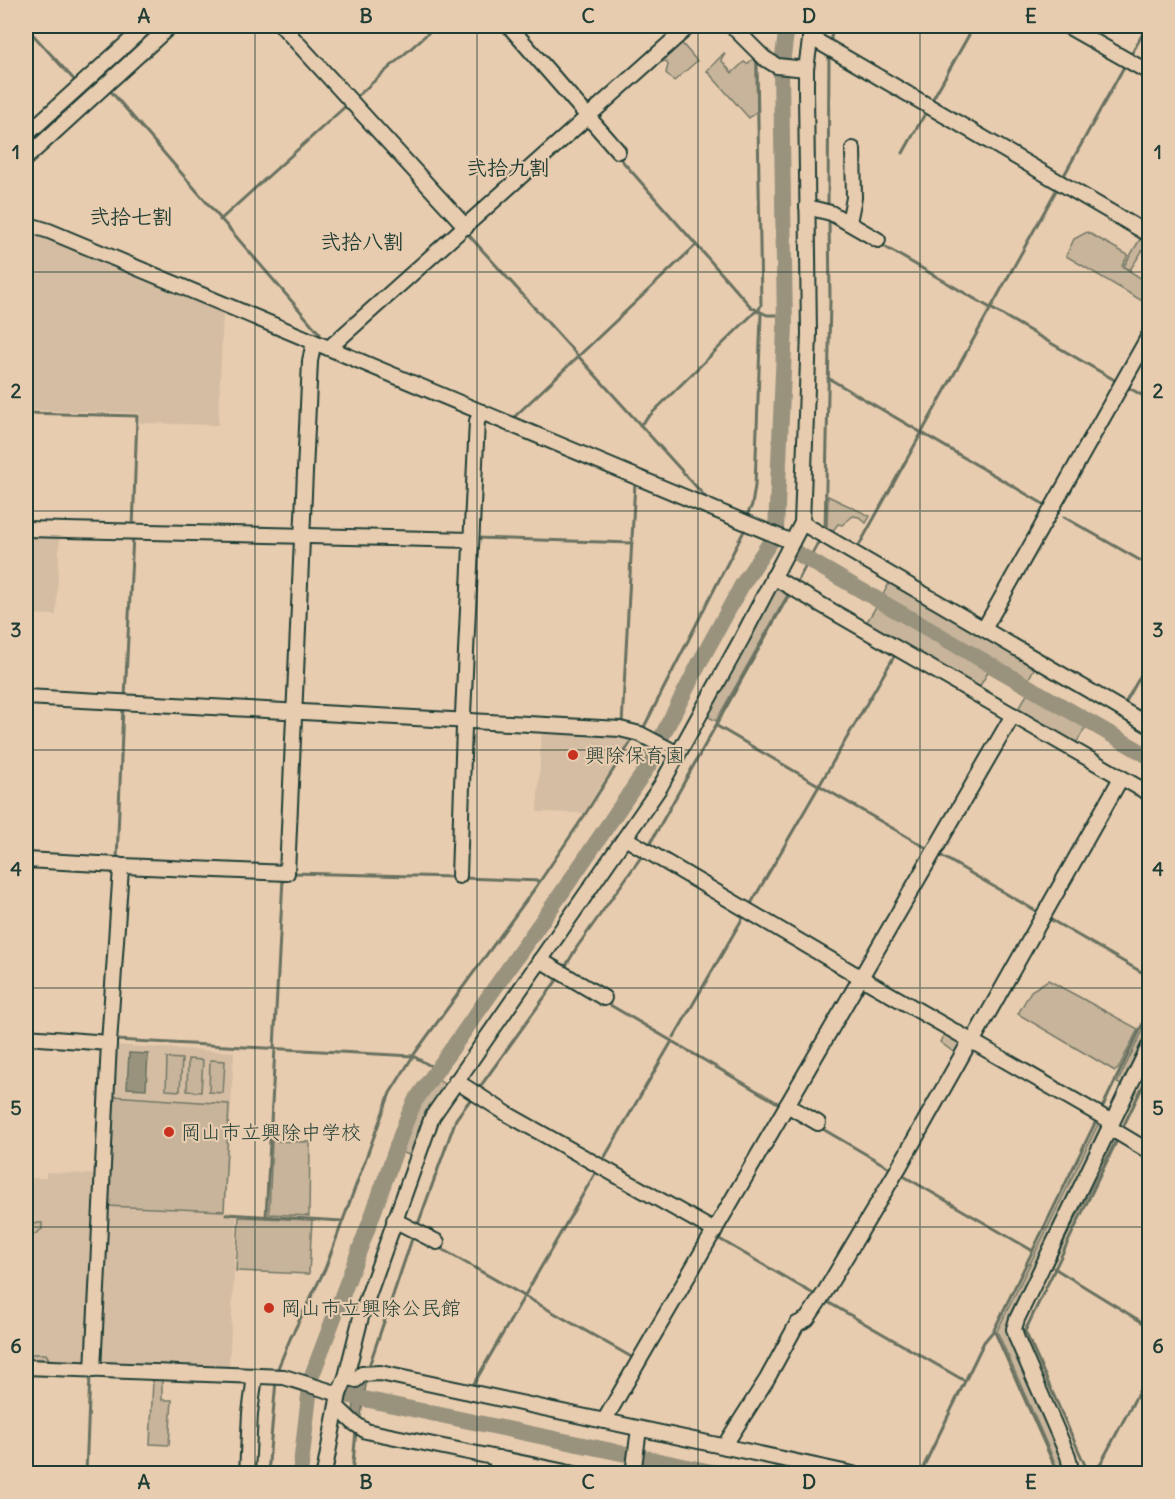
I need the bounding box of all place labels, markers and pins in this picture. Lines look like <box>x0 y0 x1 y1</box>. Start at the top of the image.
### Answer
place label: 興除保育園 <box>585 742 685 767</box>
marker: 興除保育園 <box>566 748 580 762</box>
place label: 岡山市立興除中学校 <box>181 1119 361 1144</box>
marker: 岡山市立興除中学校 <box>162 1125 176 1139</box>
place label: 岡山市立興除公民館 <box>281 1295 461 1320</box>
marker: 岡山市立興除公民館 <box>262 1301 276 1315</box>

